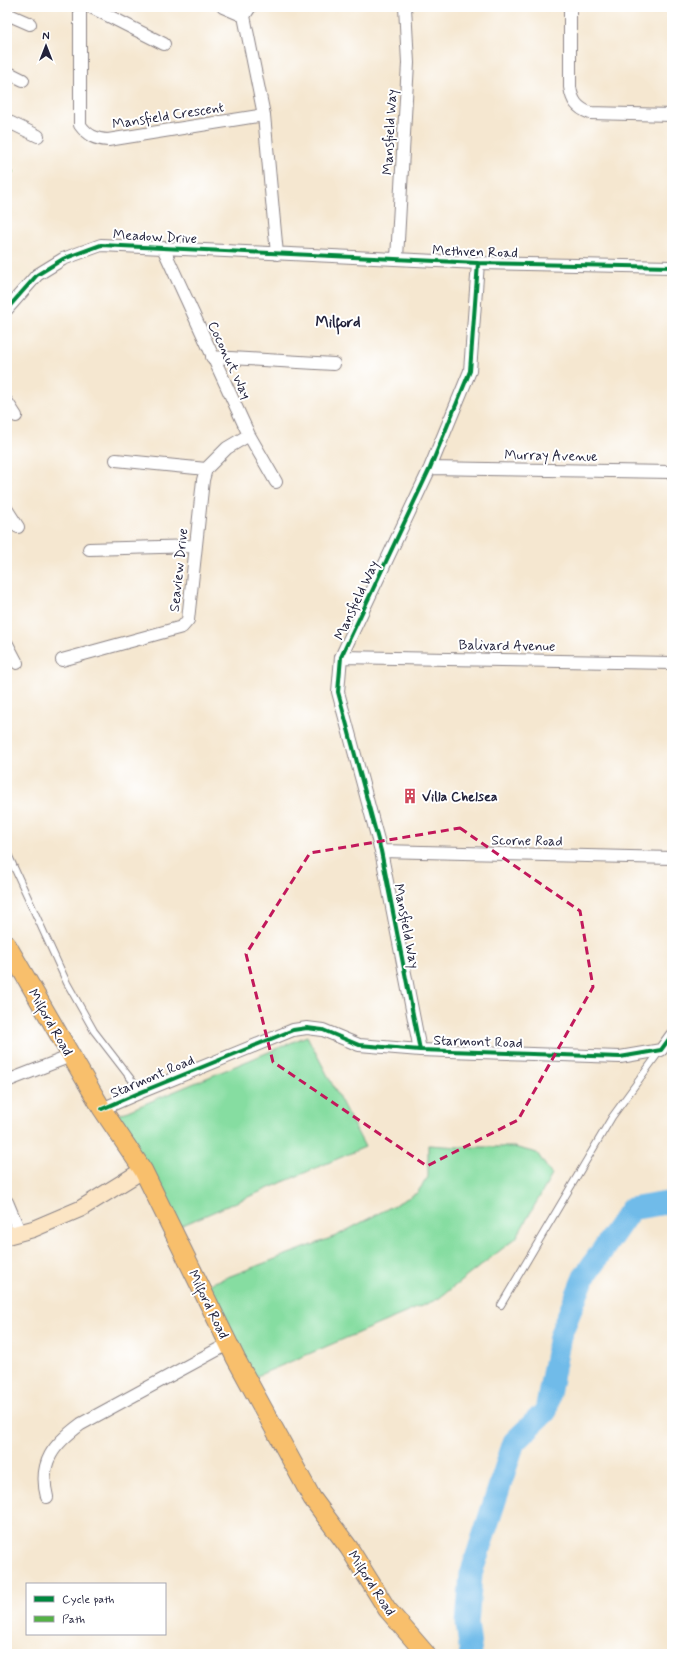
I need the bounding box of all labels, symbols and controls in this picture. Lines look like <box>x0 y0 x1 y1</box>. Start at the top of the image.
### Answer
north arrow <box>26 26 66 66</box>
text: N <box>42 30 50 44</box>
street label: Mansfield Way <box>379 89 401 175</box>
street label: Mansfield Crescent <box>111 98 225 134</box>
street label: Meadow Drive <box>112 226 197 248</box>
street label: Methven Road <box>432 242 518 262</box>
district label: Milford <box>316 313 361 335</box>
street label: Coconut Way <box>203 319 255 402</box>
street label: Murray Avenue <box>504 446 598 466</box>
street label: Seaview Drive <box>166 527 192 613</box>
street label: Mansfield Way <box>331 558 383 643</box>
street label: Balivard Avenue <box>459 636 555 656</box>
building icon: Villa Chelsea <box>401 787 419 805</box>
place label: Villa Chelsea <box>422 788 498 806</box>
street label: Scorne Road <box>491 831 563 851</box>
street label: Mansfield Way <box>389 882 423 970</box>
street label: Milford Road <box>22 986 77 1060</box>
street label: Starmont Road <box>433 1031 523 1053</box>
street label: Starmont Road <box>108 1051 197 1103</box>
street label: Milford Road <box>182 1267 233 1343</box>
street label: Milford Road <box>342 1547 399 1621</box>
legend <box>26 1583 166 1635</box>
text: Cycle path <box>62 1592 114 1608</box>
text: Path <box>62 1612 85 1628</box>

